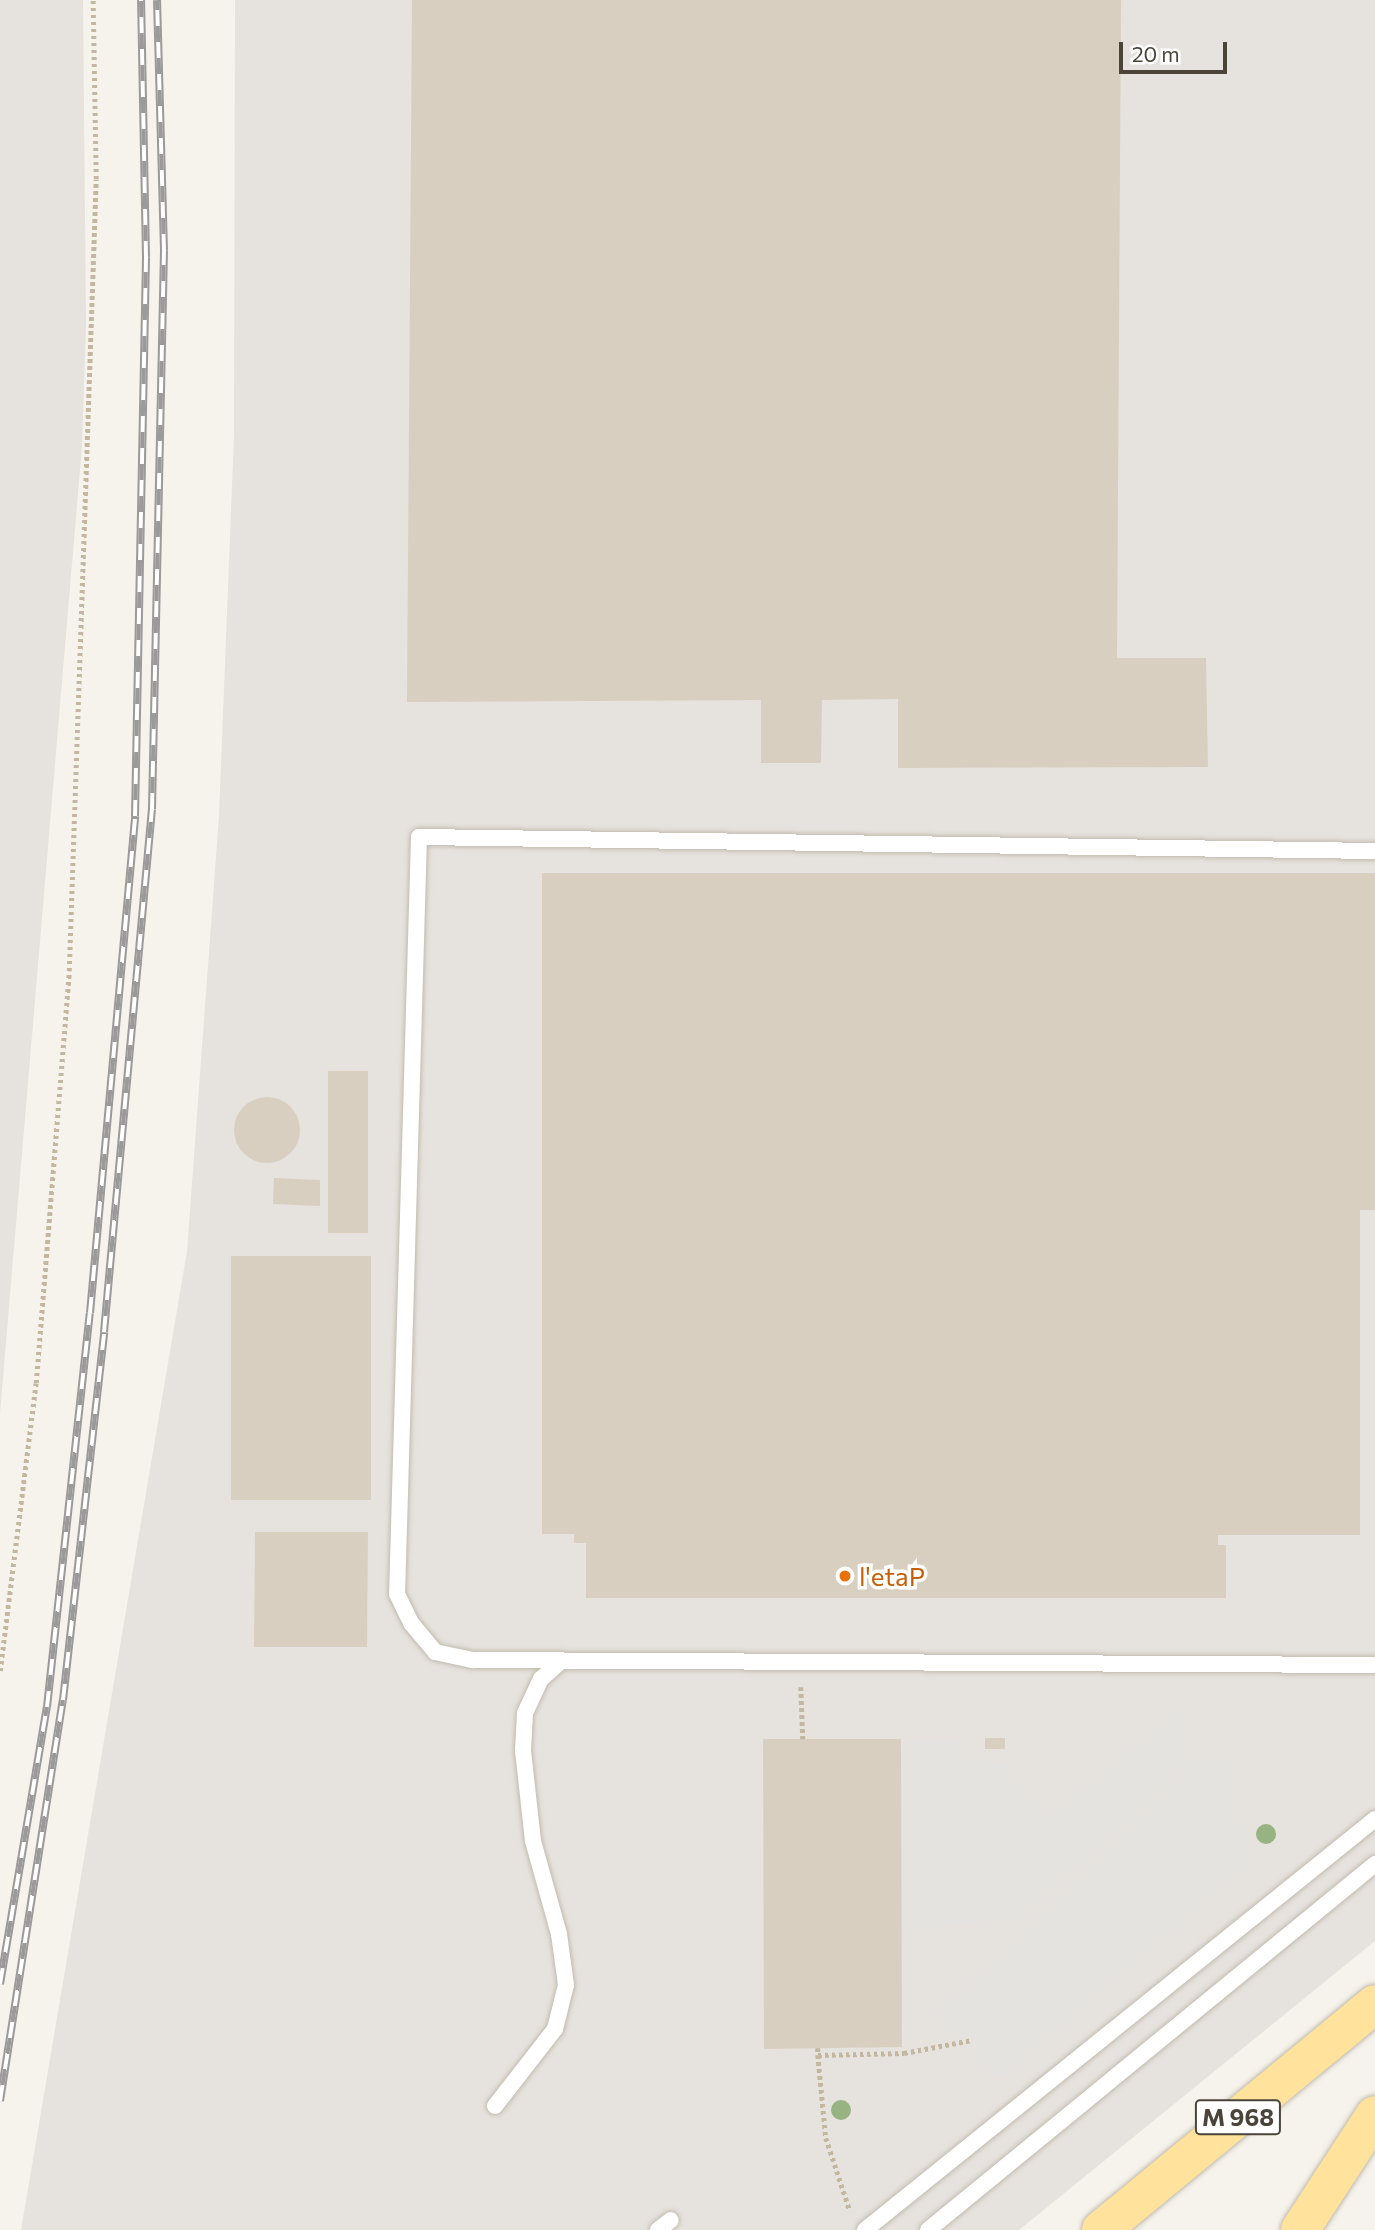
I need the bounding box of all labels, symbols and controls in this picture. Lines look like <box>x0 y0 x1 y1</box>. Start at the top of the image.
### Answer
scale bar <box>1123 28 1232 72</box>
text: 20 m <box>1132 41 1180 66</box>
place label: l'etaP <box>859 1560 925 1592</box>
marker: l'etaP <box>837 1568 853 1584</box>
road number: M 968 <box>1194 2096 1282 2138</box>

